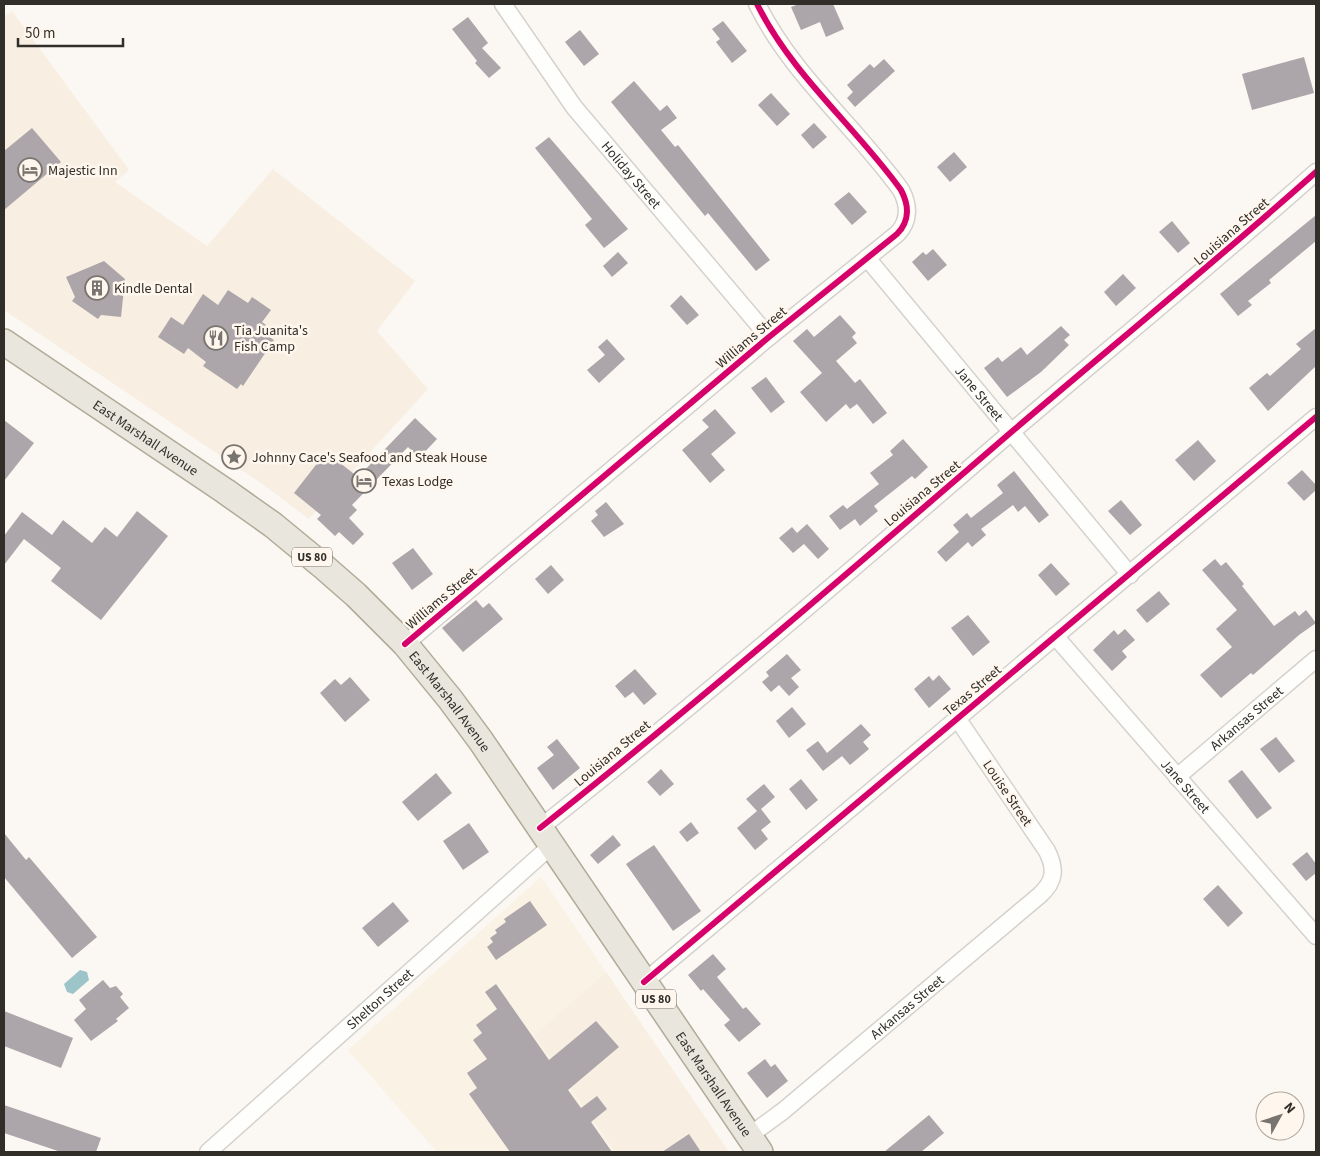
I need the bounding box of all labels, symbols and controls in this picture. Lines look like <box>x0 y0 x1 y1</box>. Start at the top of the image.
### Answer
scale bar <box>18 15 122 47</box>
text: 50 m <box>25 23 55 44</box>
street label: Holiday Street <box>596 137 665 214</box>
hotel icon: Majestic Inn <box>17 157 43 183</box>
place label: Majestic Inn <box>48 161 118 181</box>
street label: Louisiana Street <box>1190 193 1274 270</box>
building icon: Kindle Dental <box>84 275 110 301</box>
place label: Kindle Dental <box>114 279 193 299</box>
street label: Williams Street <box>712 302 792 374</box>
place label: Tia Juanita's Fish Camp <box>234 321 308 357</box>
restaurant icon: Tia Juanita's Fish Camp <box>203 325 229 351</box>
street label: Jane Street <box>950 362 1008 426</box>
street label: East Marshall Avenue <box>88 396 202 481</box>
place icon: Johnny Cace's Seafood and Steak House <box>221 444 247 470</box>
place label: Johnny Cace's Seafood and Steak House <box>252 448 487 468</box>
street label: Louisiana Street <box>880 456 965 532</box>
hotel icon: Texas Lodge <box>351 468 377 494</box>
place label: Texas Lodge <box>382 472 453 492</box>
road number: US 80 <box>292 548 332 566</box>
street label: Williams Street <box>402 563 482 635</box>
street label: East Marshall Avenue <box>403 647 495 756</box>
street label: Texas Street <box>939 660 1006 721</box>
street label: Arkansas Street <box>1206 682 1288 756</box>
street label: Louisiana Street <box>570 716 655 792</box>
street label: Jane Street <box>1156 755 1214 819</box>
street label: Louise Street <box>978 756 1037 831</box>
street label: Shelton Street <box>343 964 418 1035</box>
street label: Arkansas Street <box>866 971 949 1045</box>
road number: US 80 <box>636 990 676 1009</box>
street label: East Marshall Avenue <box>670 1028 756 1141</box>
north arrow <box>1255 1091 1305 1141</box>
text: N <box>1279 1098 1300 1118</box>

